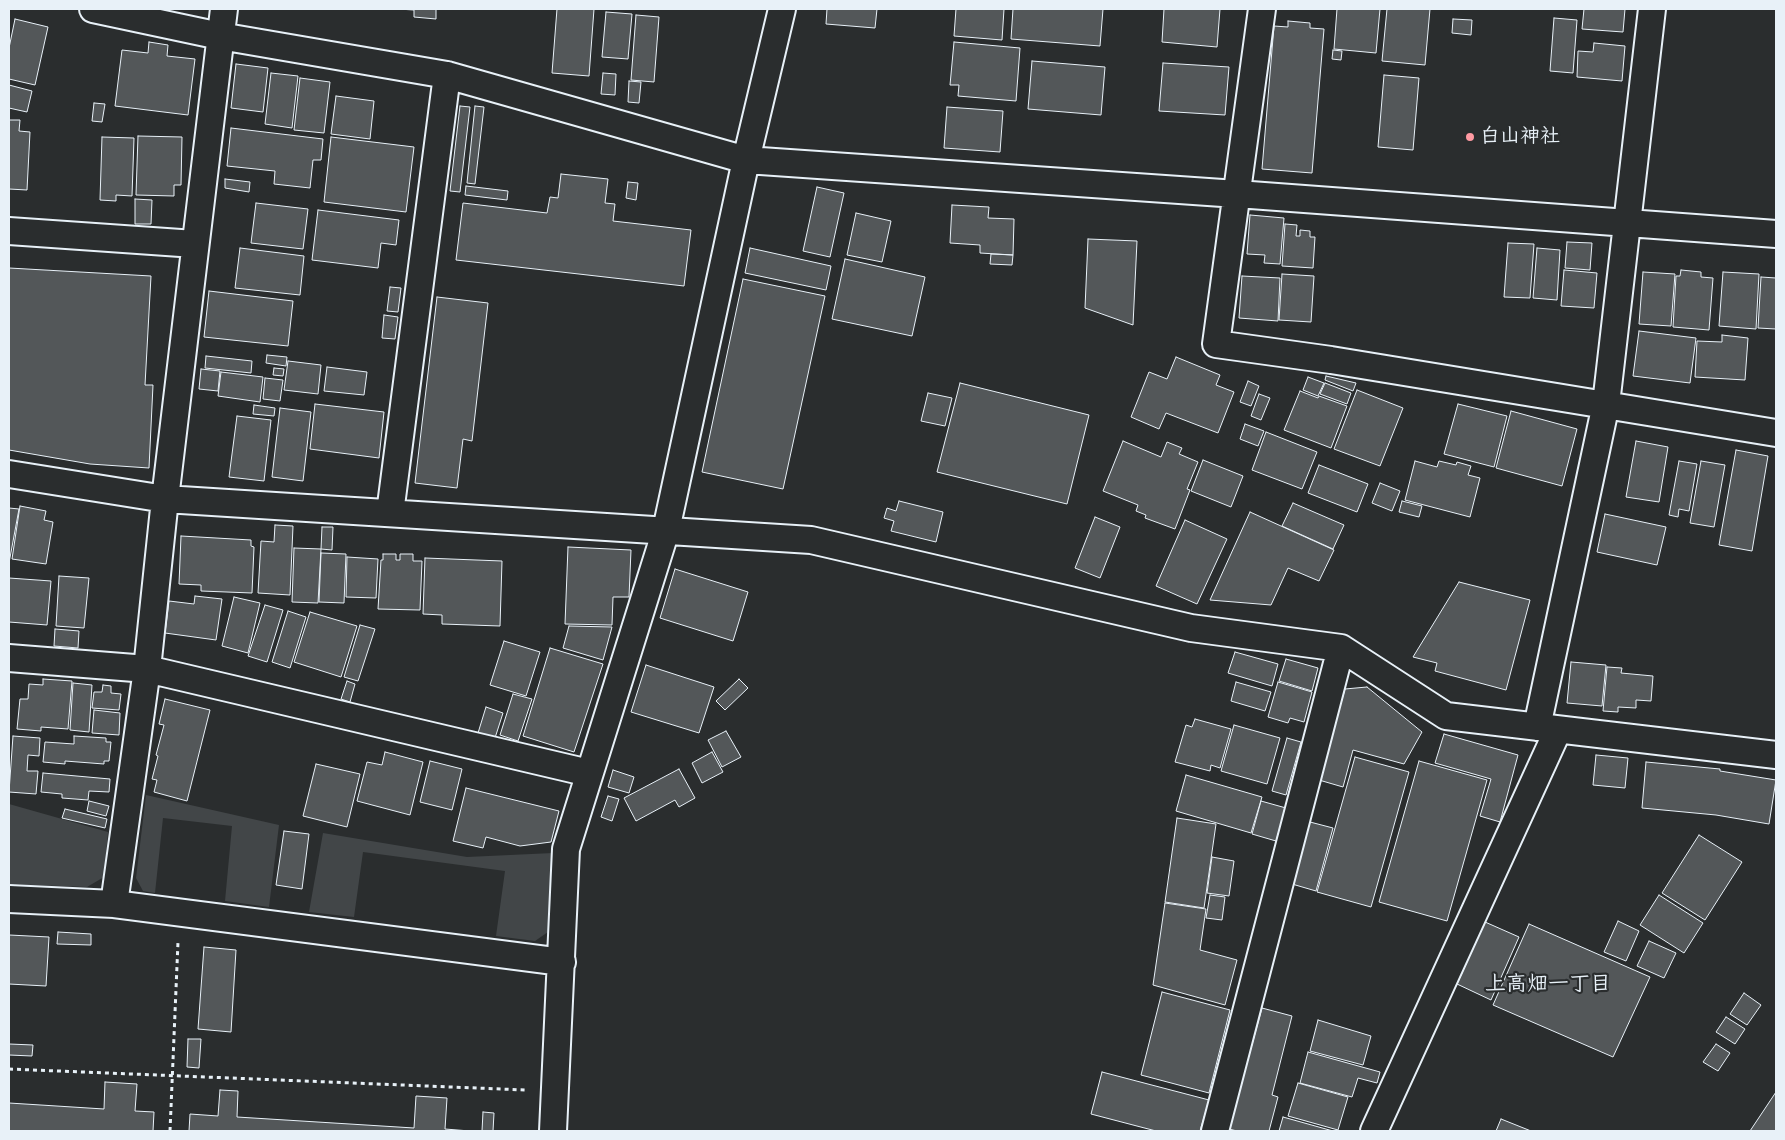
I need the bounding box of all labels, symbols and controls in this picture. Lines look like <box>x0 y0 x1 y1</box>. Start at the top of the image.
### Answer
place label: 白山神社 <box>1480 125 1560 149</box>
marker: 白山神社 <box>1464 131 1476 143</box>
district label: 上高畑一丁目 <box>1485 971 1611 997</box>

